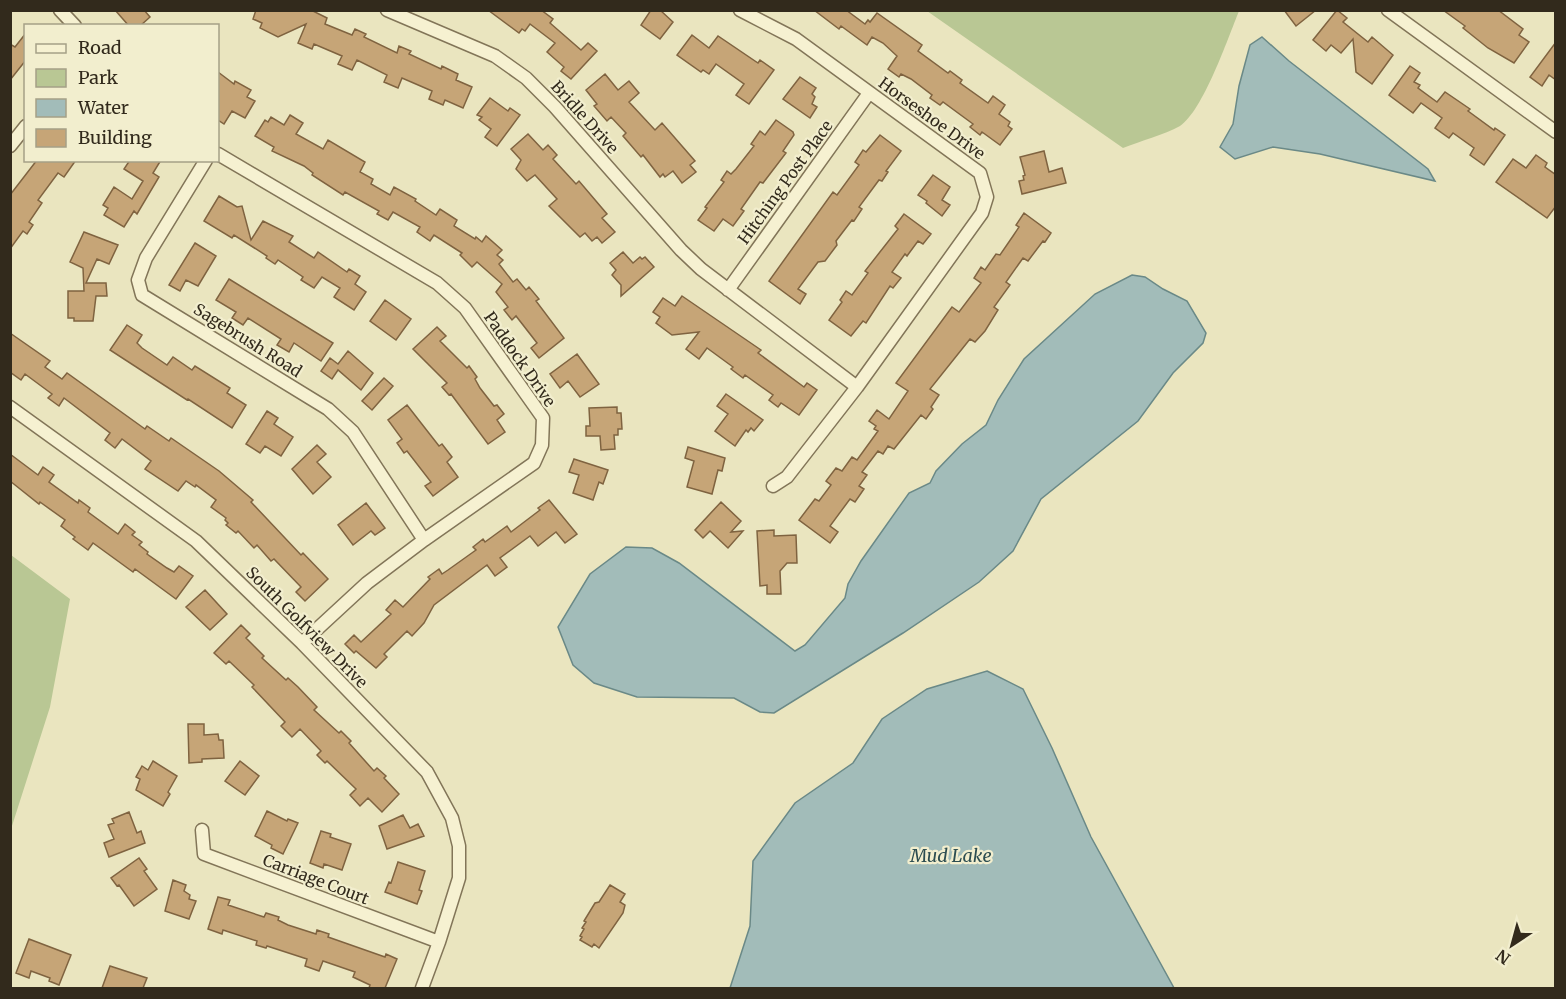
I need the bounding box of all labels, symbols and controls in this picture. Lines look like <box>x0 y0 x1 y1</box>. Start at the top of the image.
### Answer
legend <box>24 24 219 162</box>
text: Road <box>78 36 122 59</box>
text: Park <box>78 66 119 89</box>
street label: Horseshoe Drive <box>875 73 989 163</box>
street label: Bridle Drive <box>547 76 623 158</box>
text: Water <box>77 96 129 119</box>
street label: Hitching Post Place <box>733 116 837 248</box>
text: Building <box>78 126 152 149</box>
street label: Sagebrush Road <box>190 299 306 381</box>
street label: Paddock Drive <box>480 308 560 410</box>
street label: South Golfview Drive <box>242 562 372 692</box>
water label: Mud Lake <box>909 844 992 867</box>
street label: Carriage Court <box>260 850 373 909</box>
north arrow <box>1482 915 1542 975</box>
text: N <box>1492 945 1514 969</box>

